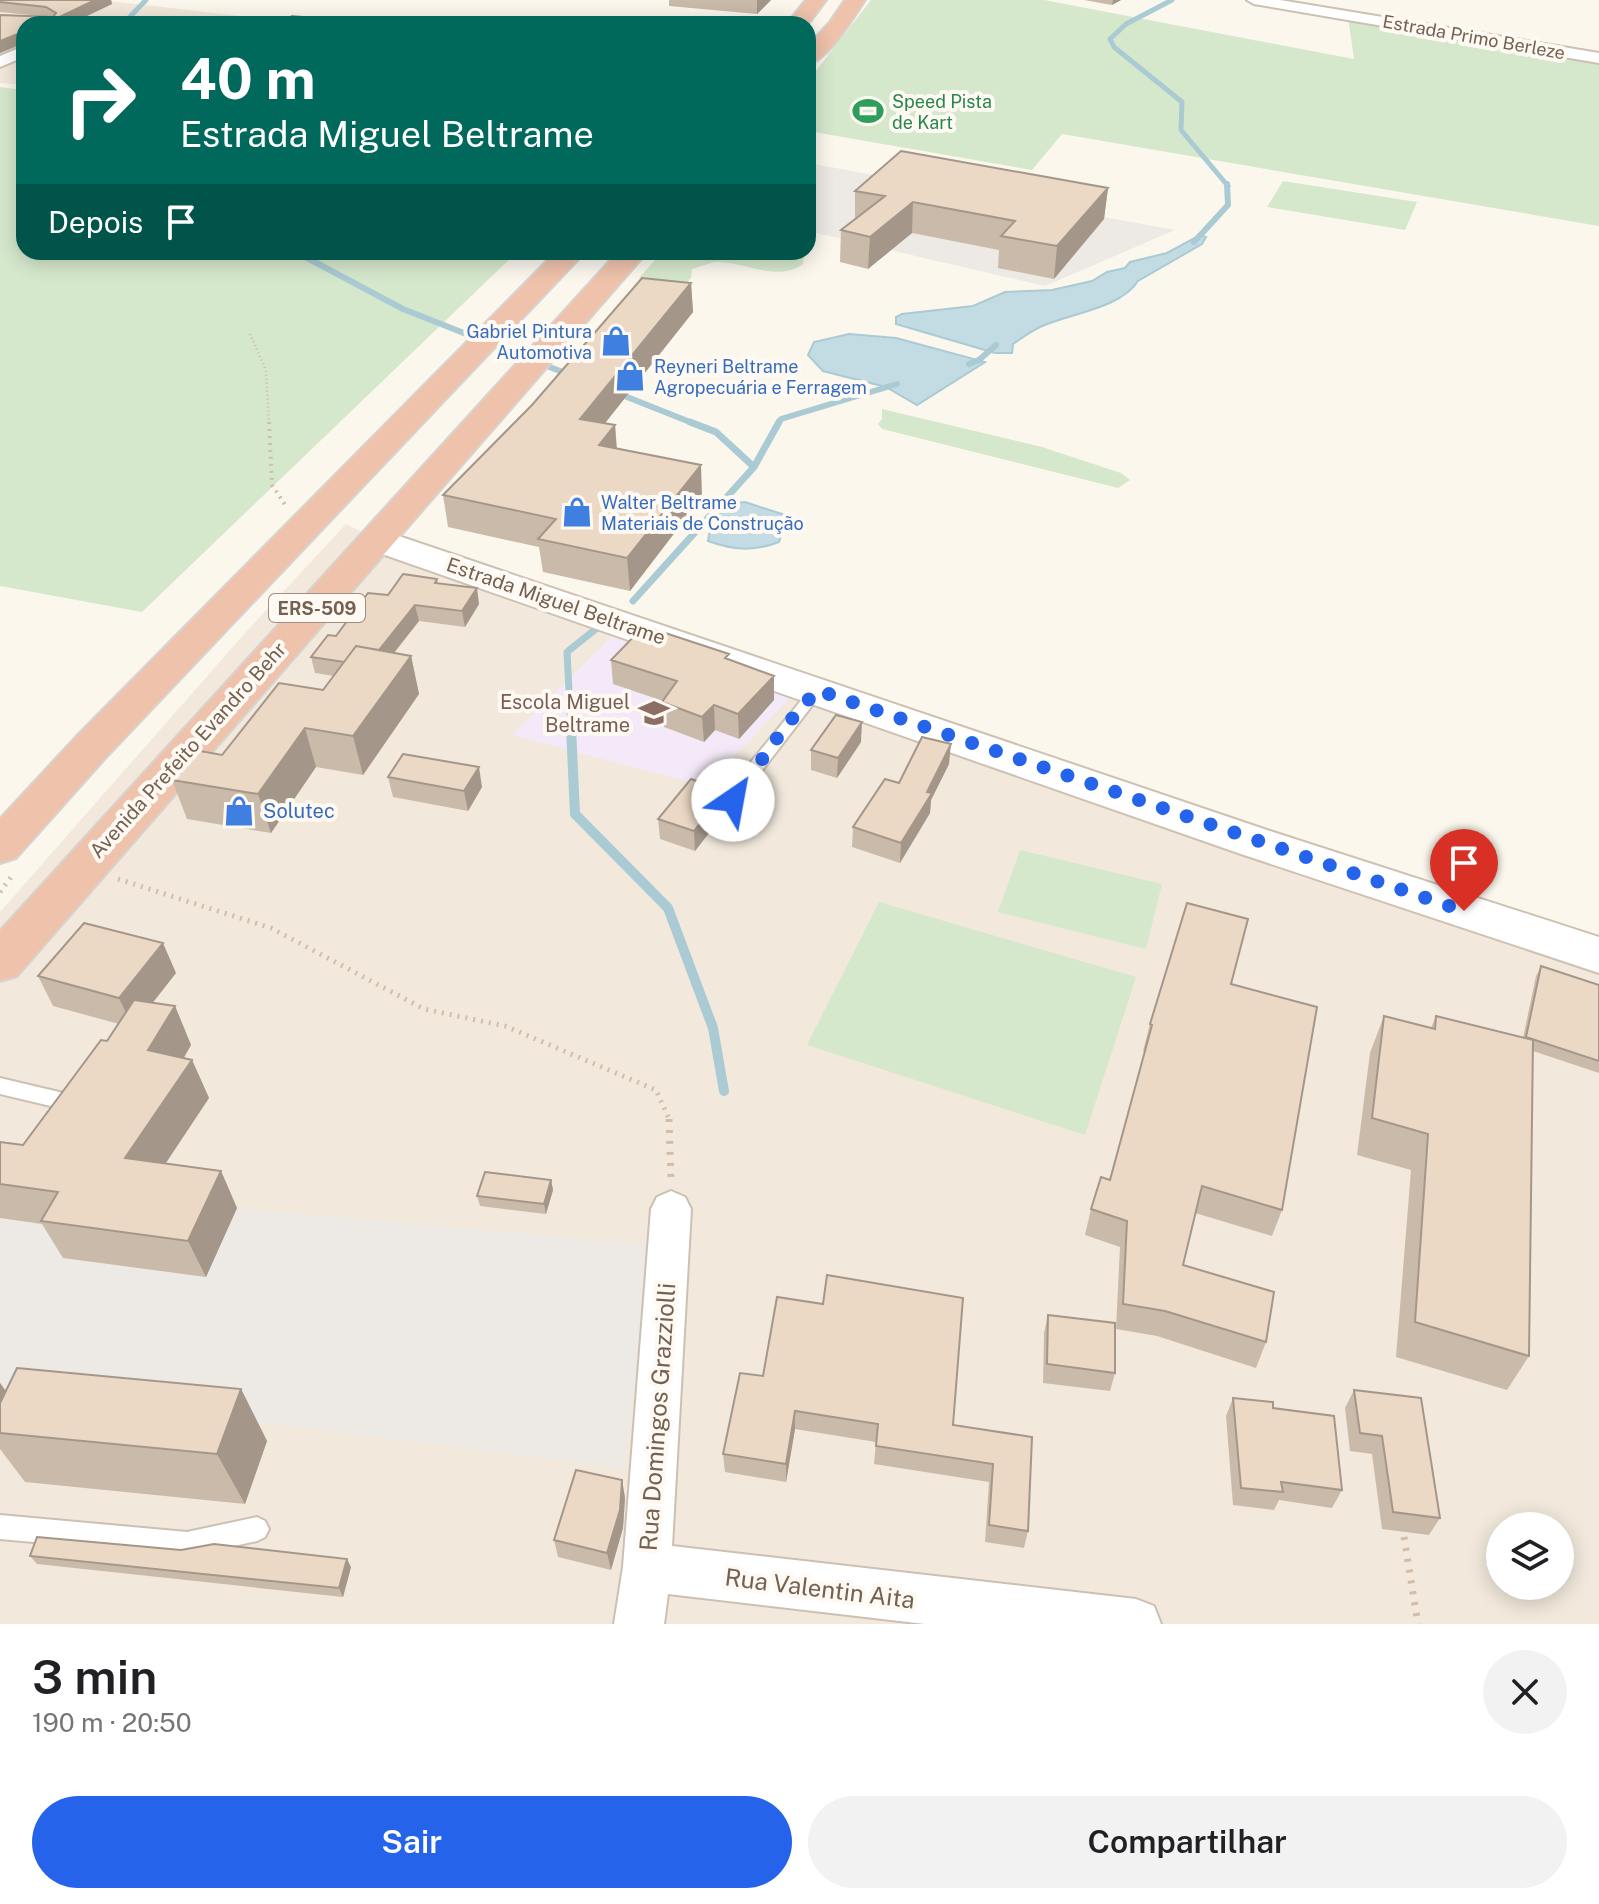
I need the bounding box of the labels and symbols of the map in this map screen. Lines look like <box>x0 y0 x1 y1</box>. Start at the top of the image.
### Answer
street label: Estrada Primo Berleze <box>1381 11 1567 63</box>
place label: Speed Pista de Kart <box>892 91 992 133</box>
sports icon: Speed Pista de Kart <box>851 94 885 128</box>
place label: Gabriel Pintura Automotiva <box>466 321 592 363</box>
shop icon: Gabriel Pintura Automotiva <box>599 324 633 358</box>
place label: Reyneri Beltrame Agropecuária e Ferragem <box>654 356 867 398</box>
shop icon: Reyneri Beltrame Agropecuária e Ferragem <box>613 359 647 393</box>
place label: Walter Beltrame Materiais de Construção <box>601 492 804 534</box>
shop icon: Walter Beltrame Materiais de Construção <box>560 495 594 529</box>
street label: Estrada Miguel Beltrame <box>443 552 669 650</box>
road number: ERS-509 <box>269 594 365 622</box>
street label: Avenida Prefeito Evandro Behr <box>85 637 291 863</box>
place label: Escola Miguel Beltrame <box>500 690 630 737</box>
school or university icon: Escola Miguel Beltrame <box>637 696 671 730</box>
position arrow <box>691 758 775 842</box>
shop icon: Solutec <box>222 794 256 828</box>
place label: Solutec <box>263 799 335 823</box>
pin <box>1430 829 1498 911</box>
street label: Rua Domingos Grazziolli <box>634 1282 680 1552</box>
street label: Rua Valentin Aita <box>723 1562 917 1614</box>

